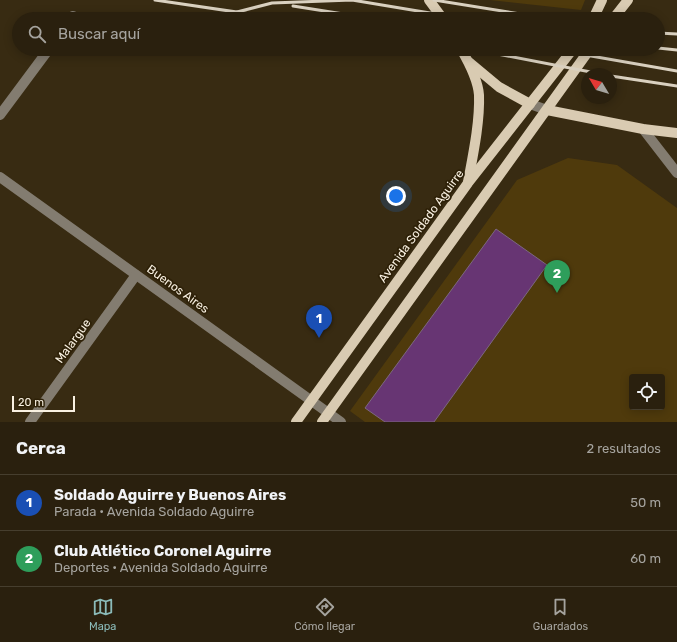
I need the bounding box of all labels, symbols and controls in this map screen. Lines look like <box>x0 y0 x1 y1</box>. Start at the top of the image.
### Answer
search box <box>12 12 665 56</box>
icon: search <box>26 23 48 45</box>
text: Buscar aquí <box>58 25 140 43</box>
north arrow <box>581 68 617 104</box>
street label: Avenida Soldado Aguirre <box>375 167 467 285</box>
your location <box>386 186 406 206</box>
pin: 2 <box>544 260 570 293</box>
street label: Buenos Aires <box>144 262 212 316</box>
pin: 1 <box>306 305 332 338</box>
street label: Malargue <box>52 316 94 366</box>
map controls <box>629 374 665 410</box>
button: locate <box>629 374 665 410</box>
scale bar <box>12 394 75 413</box>
text: 20 m <box>18 396 44 409</box>
text: Cerca <box>16 438 66 458</box>
text: 2 resultados <box>586 441 661 456</box>
text: Soldado Aguirre y Buenos Aires <box>54 486 286 504</box>
text: 1 <box>26 495 32 510</box>
text: 50 m <box>630 495 661 510</box>
text: Parada · Avenida Soldado Aguirre <box>54 504 254 519</box>
text: Club Atlético Coronel Aguirre <box>54 542 271 560</box>
text: 2 <box>25 551 33 566</box>
text: 60 m <box>630 551 661 566</box>
text: Deportes · Avenida Soldado Aguirre <box>54 560 267 575</box>
tab: Mapa <box>89 596 116 633</box>
tab: Cómo llegar <box>294 596 355 633</box>
tab: Guardados <box>533 596 588 633</box>

